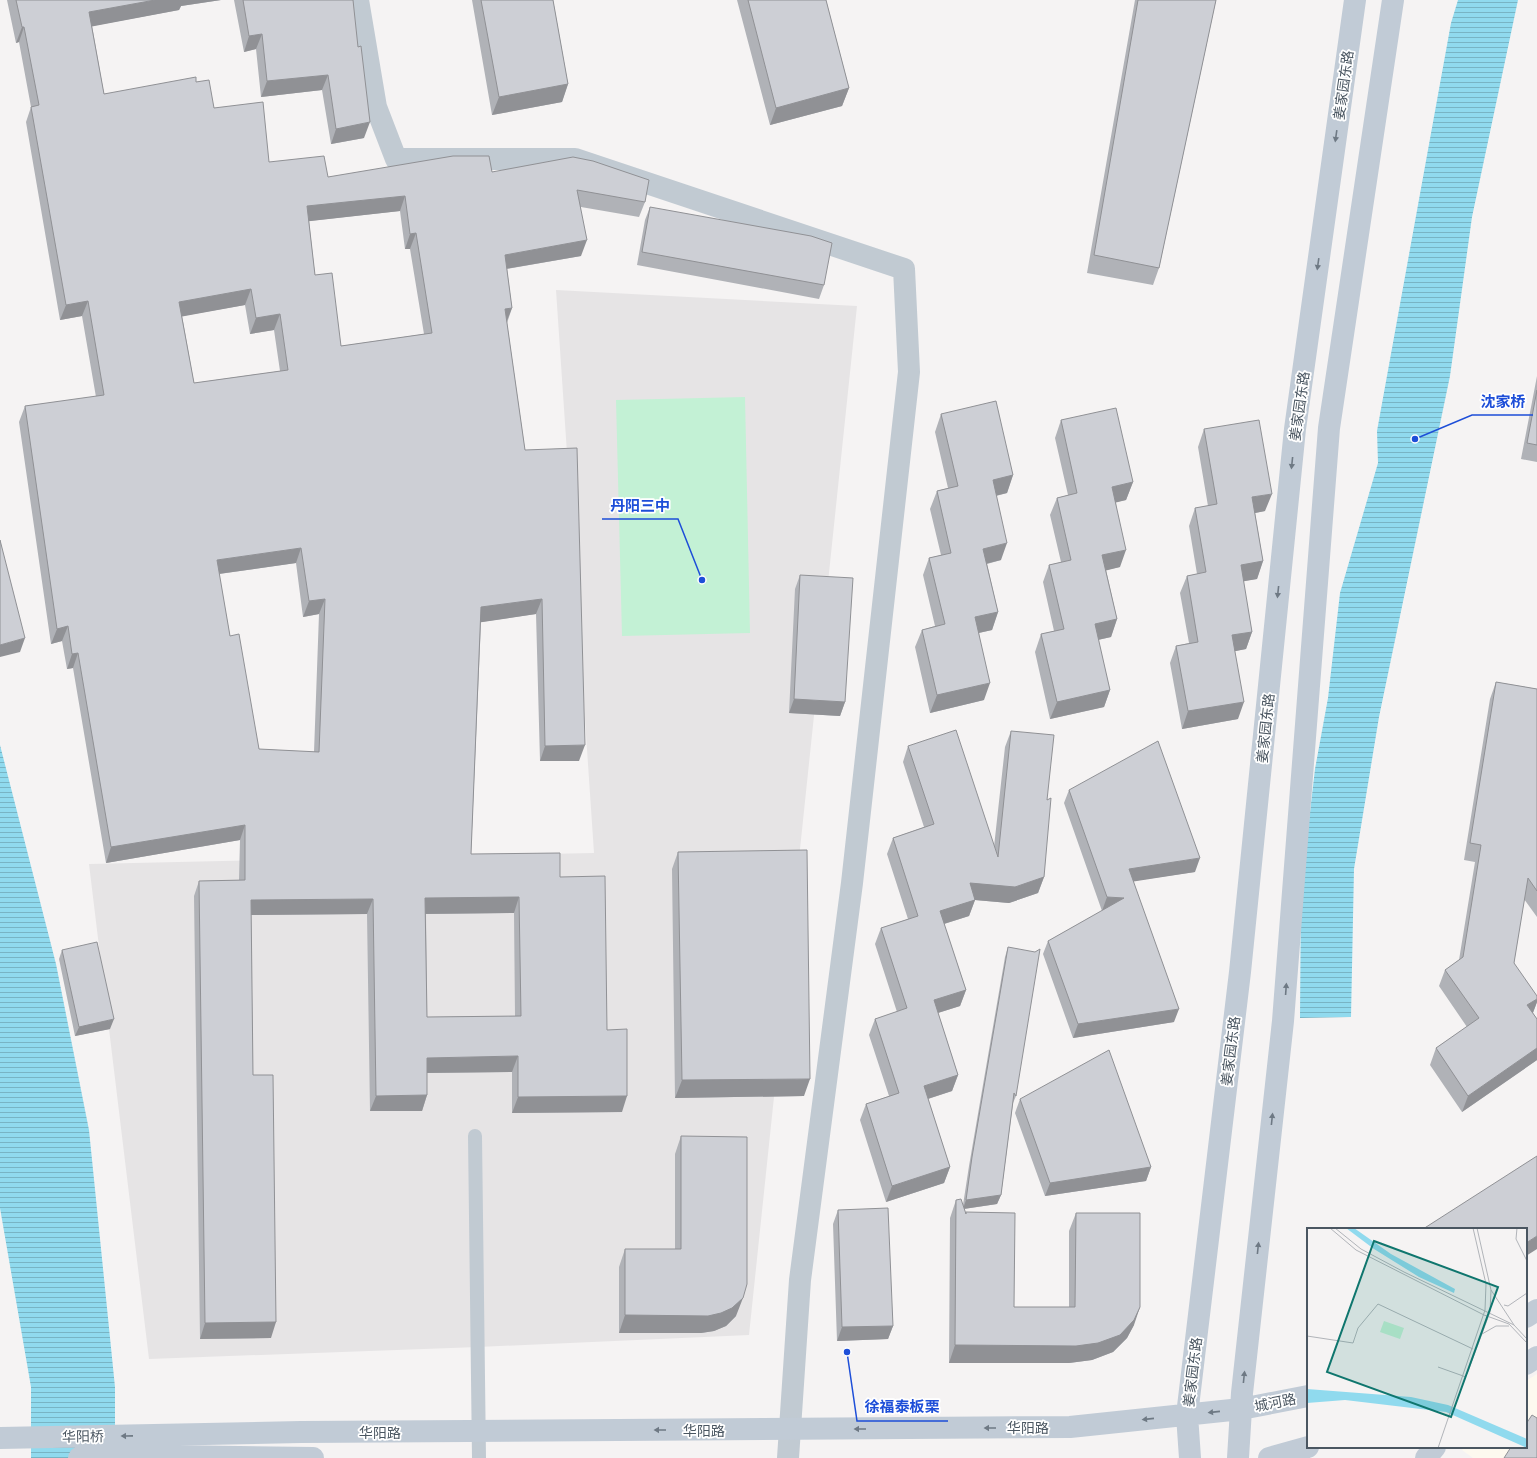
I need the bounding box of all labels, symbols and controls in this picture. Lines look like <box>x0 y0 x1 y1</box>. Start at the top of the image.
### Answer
street label: 姜家园东路 <box>1329 49 1357 121</box>
one-way arrow <box>1333 130 1339 142</box>
one-way arrow <box>1315 258 1321 270</box>
street label: 姜家园东路 <box>1285 370 1313 442</box>
callout: 沈家桥 <box>1472 388 1533 415</box>
text: 沈家桥 <box>1480 391 1526 411</box>
one-way arrow <box>1288 457 1295 469</box>
callout: 丹阳三中 <box>602 492 678 519</box>
text: 丹阳三中 <box>610 495 670 515</box>
one-way arrow <box>1275 586 1282 598</box>
street label: 姜家园东路 <box>1252 692 1278 764</box>
one-way arrow <box>1282 983 1289 995</box>
street label: 姜家园东路 <box>1216 1015 1244 1087</box>
one-way arrow <box>1269 1113 1275 1125</box>
inset map <box>1307 1228 1527 1448</box>
one-way arrow <box>1255 1242 1261 1254</box>
street label: 姜家园东路 <box>1178 1336 1206 1408</box>
one-way arrow <box>1240 1371 1247 1383</box>
street label: 城河路 <box>1253 1389 1297 1415</box>
callout: 徐福泰板栗 <box>857 1394 948 1421</box>
text: 徐福泰板栗 <box>864 1396 940 1416</box>
one-way arrow <box>1208 1409 1220 1415</box>
one-way arrow <box>1142 1416 1154 1422</box>
street label: 华阳路 <box>1007 1418 1049 1437</box>
street label: 华阳路 <box>683 1421 725 1440</box>
street label: 华阳路 <box>359 1423 401 1442</box>
one-way arrow <box>983 1425 996 1431</box>
street label: 华阳桥 <box>62 1426 104 1446</box>
one-way arrow <box>853 1426 866 1432</box>
one-way arrow <box>653 1427 666 1433</box>
one-way arrow <box>121 1432 133 1439</box>

